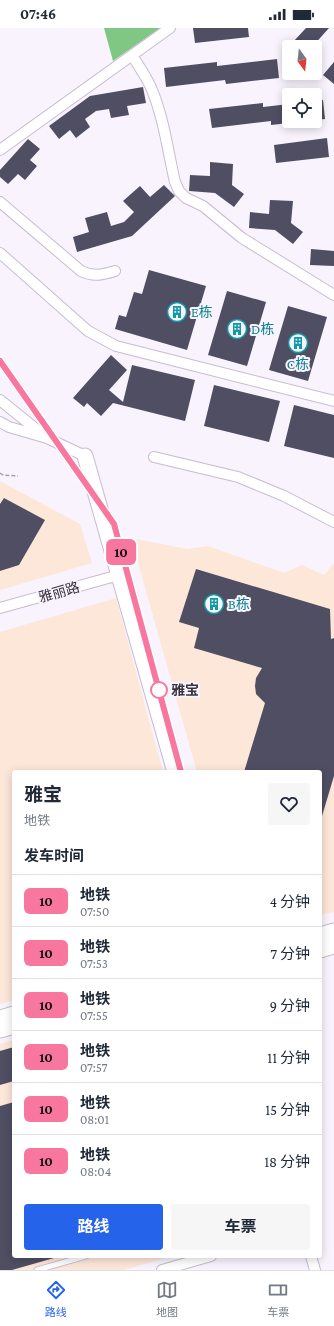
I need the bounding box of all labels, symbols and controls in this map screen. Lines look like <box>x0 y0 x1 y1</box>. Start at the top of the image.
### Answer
text: 07:46 <box>20 6 56 22</box>
north arrow <box>282 40 322 80</box>
map controls <box>282 40 322 128</box>
button: locate <box>282 88 322 128</box>
building icon: E栋 <box>166 301 188 323</box>
place label: E栋 <box>191 304 213 320</box>
building icon: D栋 <box>226 318 248 340</box>
place label: D栋 <box>251 321 274 337</box>
building icon: C栋 <box>287 332 309 354</box>
place label: C栋 <box>287 356 309 372</box>
line badge: 10 <box>103 539 139 565</box>
text: 10 <box>114 544 128 560</box>
street label: 雅丽路 <box>37 579 81 605</box>
building icon: B栋 <box>203 593 225 615</box>
place label: B栋 <box>228 596 250 612</box>
marker: 雅宝 <box>150 681 168 699</box>
place label: 雅宝 <box>171 682 199 698</box>
button: heart <box>268 783 310 825</box>
text: 雅宝 <box>24 784 62 805</box>
text: 地铁 <box>24 813 50 828</box>
text: 发车时间 <box>24 848 84 864</box>
text: 地铁 <box>80 887 110 903</box>
text: 10 <box>39 893 53 909</box>
text: 4 分钟 <box>270 894 310 910</box>
text: 07:50 <box>80 904 109 919</box>
text: 地铁 <box>80 939 110 955</box>
text: 10 <box>39 945 53 961</box>
text: 7 分钟 <box>270 946 310 962</box>
text: 07:53 <box>80 956 108 971</box>
text: 地铁 <box>80 991 110 1007</box>
text: 10 <box>39 997 53 1013</box>
text: 9 分钟 <box>270 998 310 1014</box>
text: 07:55 <box>80 1008 108 1023</box>
text: 地铁 <box>80 1043 110 1059</box>
text: 10 <box>39 1049 53 1065</box>
text: 11 分钟 <box>267 1050 310 1066</box>
text: 07:57 <box>80 1060 108 1075</box>
text: 地铁 <box>80 1095 110 1111</box>
text: 10 <box>39 1101 53 1117</box>
text: 15 分钟 <box>265 1102 310 1118</box>
text: 08:01 <box>80 1112 109 1127</box>
text: 地铁 <box>80 1147 110 1163</box>
text: 10 <box>39 1153 53 1169</box>
text: 18 分钟 <box>264 1154 310 1170</box>
text: 08:04 <box>80 1164 111 1179</box>
button: 路线 <box>24 1204 163 1250</box>
button: 车票 <box>171 1204 310 1250</box>
tab: 路线 <box>45 1279 67 1319</box>
tab: 地图 <box>156 1279 178 1319</box>
tab: 车票 <box>267 1279 289 1319</box>

